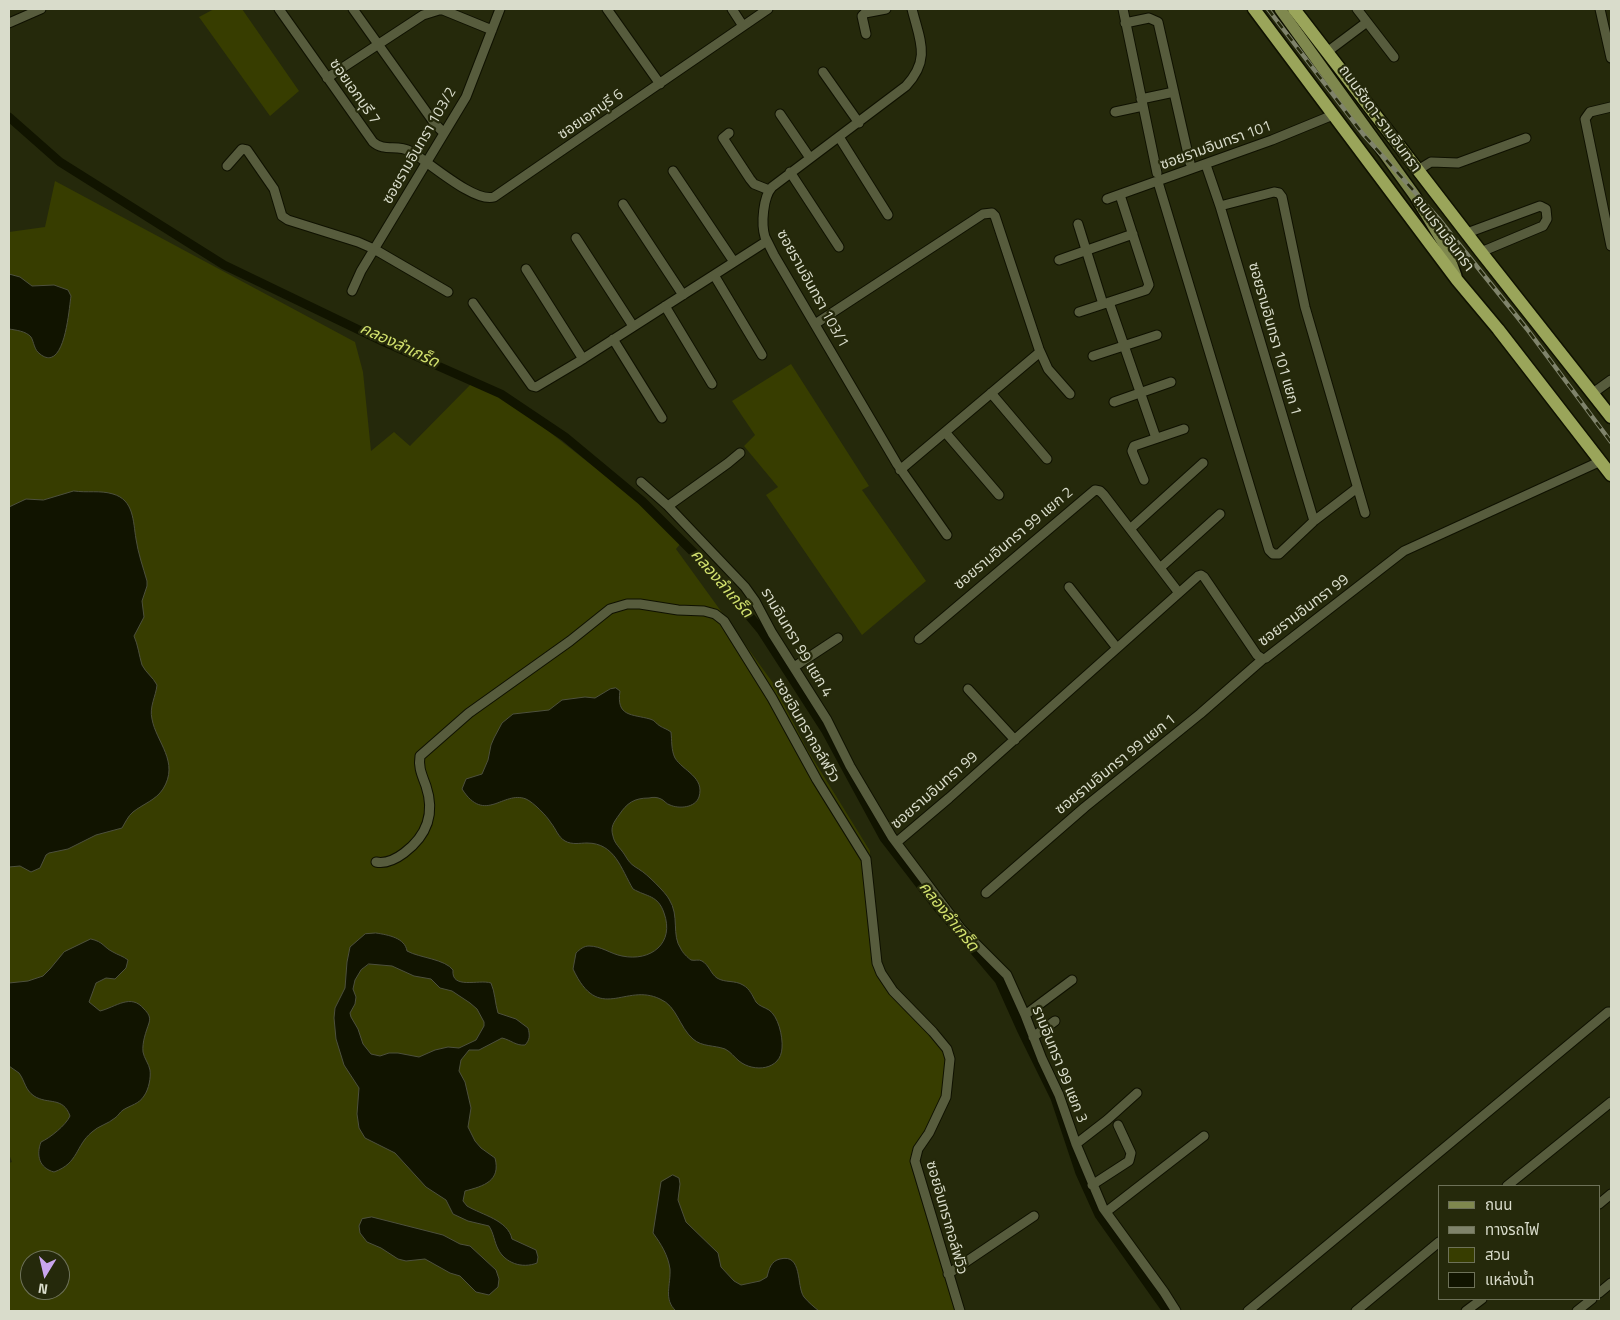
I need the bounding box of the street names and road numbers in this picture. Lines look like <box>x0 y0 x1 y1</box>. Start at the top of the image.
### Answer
street label: ซอยเอกบุรี 7 <box>325 56 383 128</box>
street label: ถนนรัชดา-รามอินทรา <box>1334 62 1424 176</box>
street label: ซอยรามอินทรา 103/2 <box>379 84 461 208</box>
street label: ซอยเอกบุรี 6 <box>555 86 627 144</box>
street label: ซอยรามอินทรา 101 <box>1158 117 1274 175</box>
street label: ถนนรามอินทรา <box>1409 192 1477 276</box>
street label: ซอยรามอินทรา 103/1 <box>772 227 852 351</box>
street label: ซอยรามอินทรา 101 แยก 1 <box>1244 260 1304 418</box>
street label: ซอยรามอินทรา 99 แยก 2 <box>951 484 1077 594</box>
street label: ซอยรามอินทรา 99 <box>1255 571 1353 651</box>
street label: รามอินทรา 99 แยก 4 <box>756 585 836 701</box>
street label: ซอยอินทรากอล์ฟวิว <box>769 676 843 786</box>
street label: ซอยรามอินทรา 99 แยก 1 <box>1052 711 1180 819</box>
street label: ซอยรามอินทรา 99 <box>888 748 982 834</box>
street label: รามอินทรา 99 แยก 3 <box>1027 1004 1091 1126</box>
street label: ซอยอินทรากอล์ฟวิว <box>921 1159 971 1277</box>

